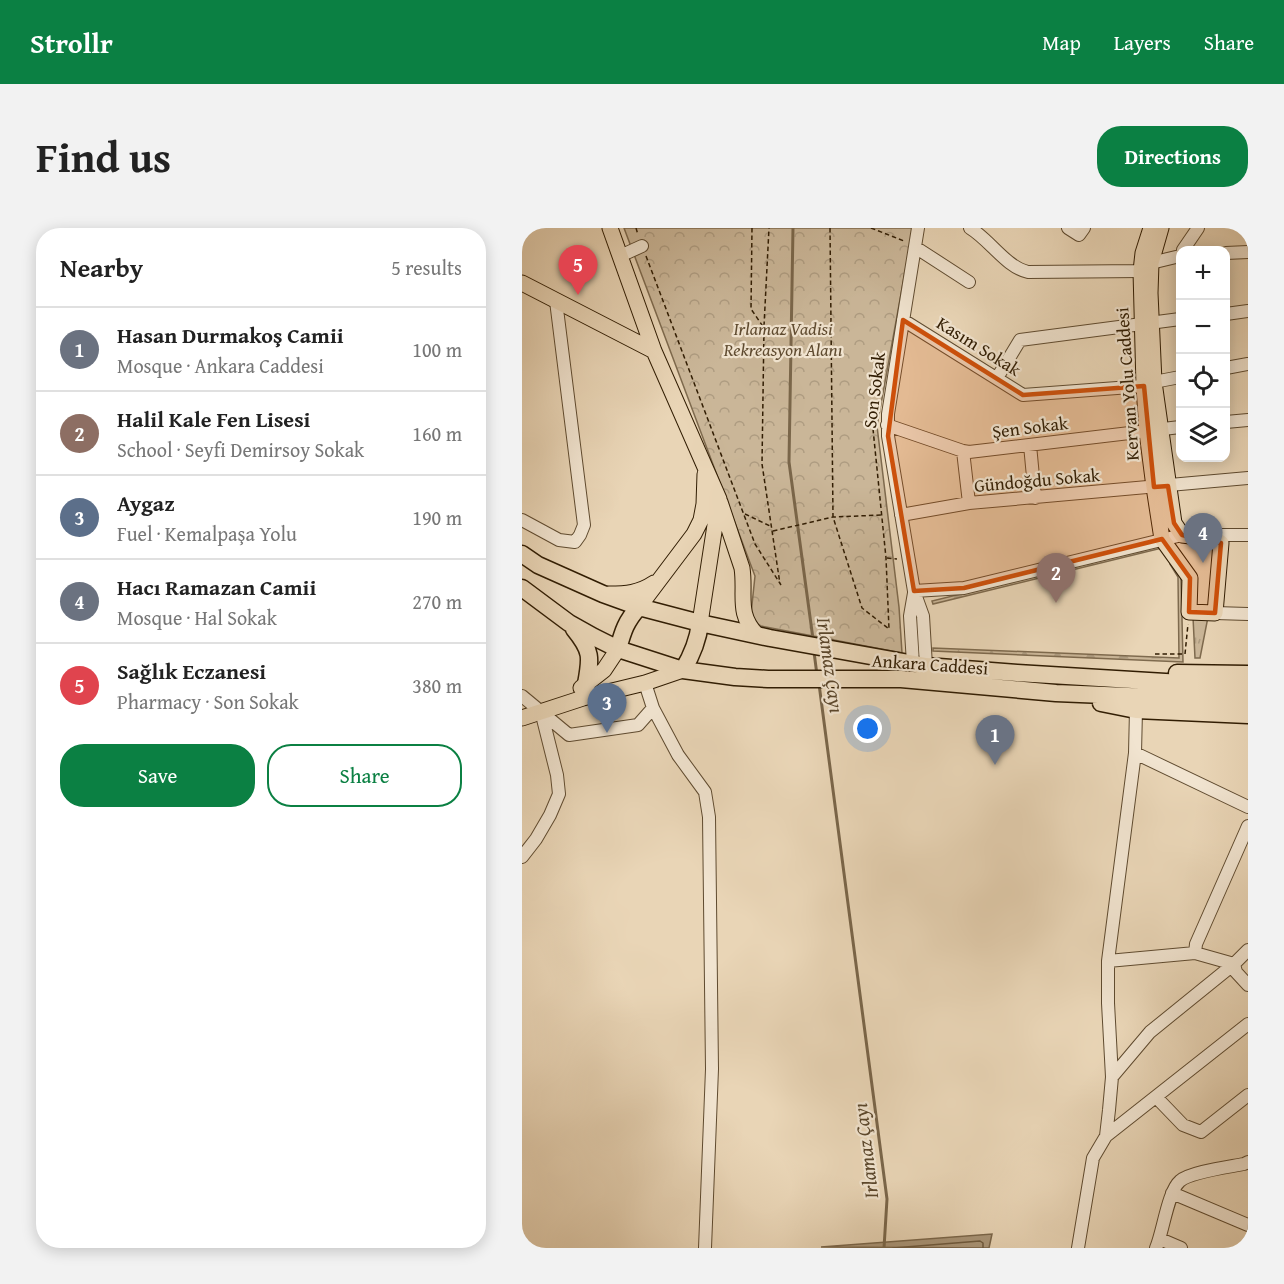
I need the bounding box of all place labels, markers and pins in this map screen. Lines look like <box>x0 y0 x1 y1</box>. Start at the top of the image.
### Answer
pin: 5 <box>558 245 598 295</box>
pin: 4 <box>1184 514 1222 563</box>
pin: 2 <box>1036 554 1076 603</box>
pin: 3 <box>588 684 626 733</box>
pin: 1 <box>976 716 1014 765</box>

